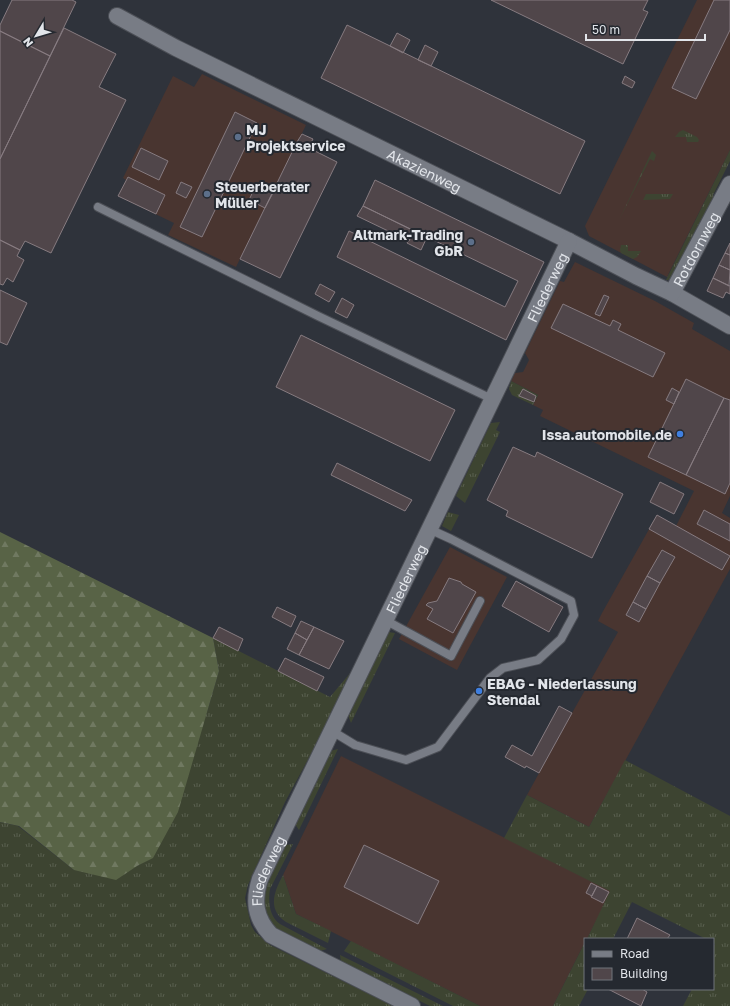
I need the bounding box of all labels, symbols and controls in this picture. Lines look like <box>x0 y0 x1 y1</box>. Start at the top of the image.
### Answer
north arrow <box>16 16 56 56</box>
scale bar <box>586 16 705 42</box>
text: 50 m <box>592 22 620 37</box>
text: N <box>20 35 35 50</box>
place label: MJ Projektservice <box>246 121 346 154</box>
marker: MJ Projektservice <box>233 132 243 142</box>
street label: Akazienweg <box>385 145 464 195</box>
place label: Steuerberater Müller <box>215 178 310 211</box>
marker: Steuerberater Müller <box>202 189 212 199</box>
street label: Rotdornweg <box>669 209 722 289</box>
place label: Altmark-Trading GbR <box>353 226 463 259</box>
marker: Altmark-Trading GbR <box>466 237 476 247</box>
street label: Fliederweg <box>523 250 571 325</box>
place label: Issa.automobile.de <box>542 426 672 443</box>
marker: Issa.automobile.de <box>675 429 685 439</box>
street label: Fliederweg <box>381 541 429 616</box>
place label: EBAG - Niederlassung Stendal <box>487 675 637 708</box>
marker: EBAG - Niederlassung Stendal <box>474 686 484 696</box>
street label: Fliederweg <box>248 833 288 907</box>
legend <box>584 938 714 990</box>
text: Road <box>620 946 649 961</box>
text: Building <box>620 966 668 981</box>

